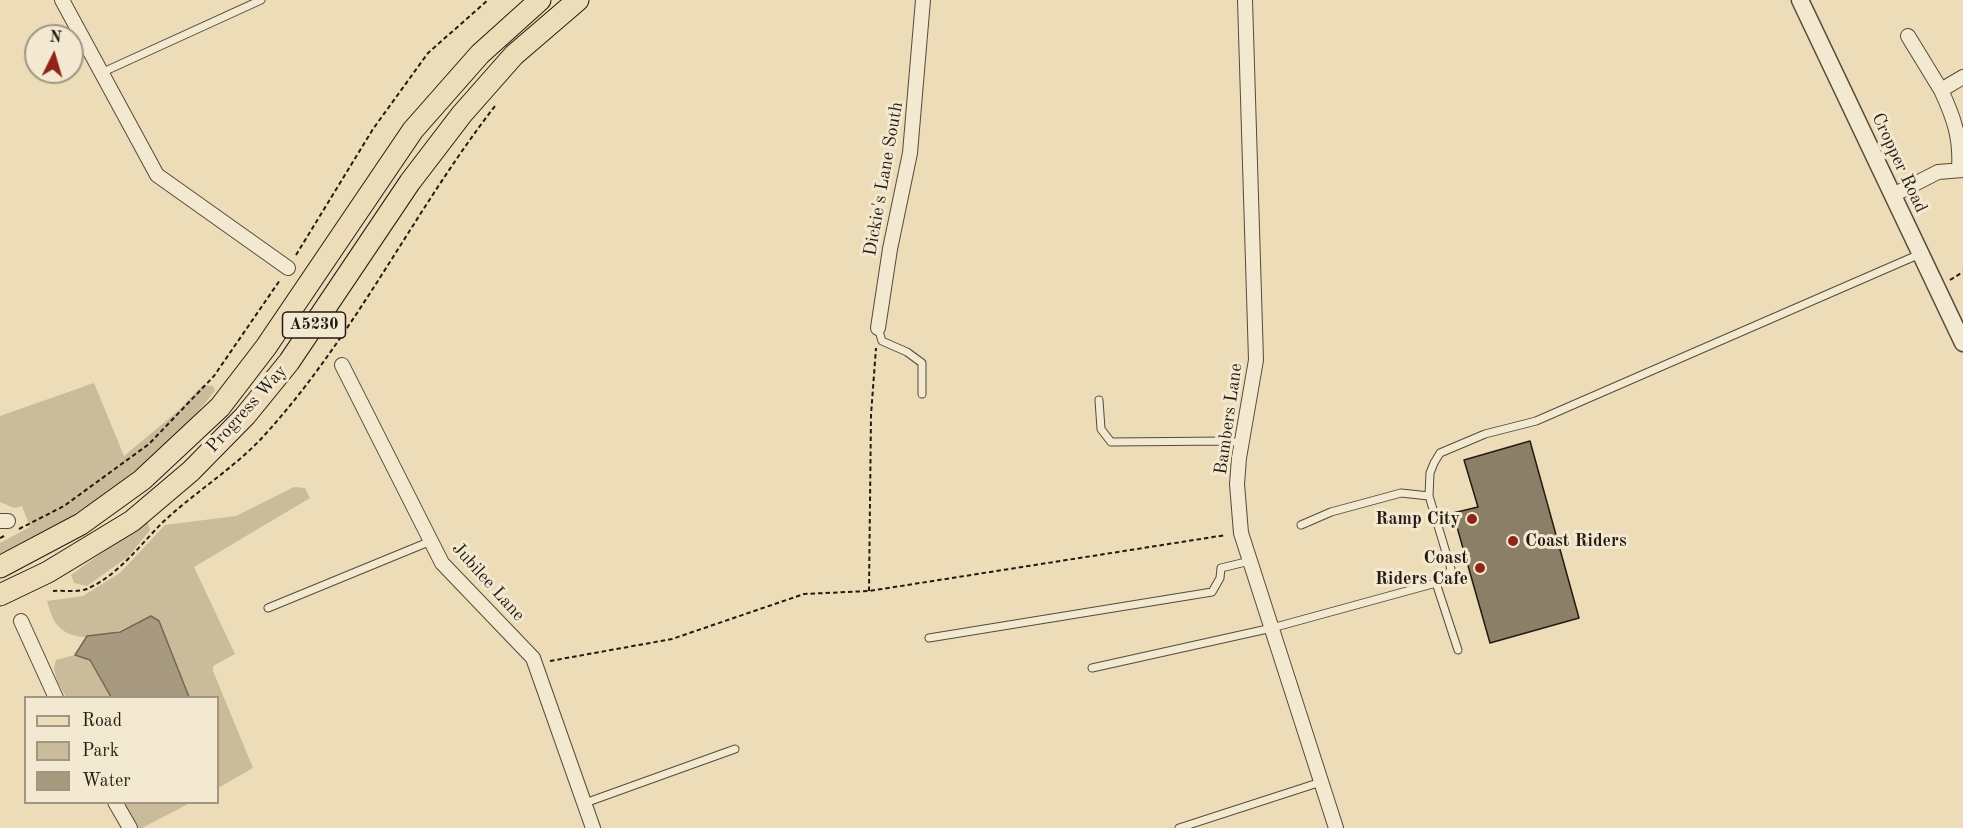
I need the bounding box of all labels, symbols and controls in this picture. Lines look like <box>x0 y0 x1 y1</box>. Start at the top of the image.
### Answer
north arrow <box>24 24 84 84</box>
text: N <box>49 30 62 47</box>
street label: Dickie's Lane South <box>860 100 908 258</box>
street label: Cropper Road <box>1866 110 1932 216</box>
road number: A5230 <box>282 312 346 338</box>
street label: Progress Way <box>202 361 292 457</box>
street label: Bambers Lane <box>1210 362 1248 476</box>
place label: Ramp City <box>1375 508 1460 530</box>
marker: Ramp City <box>1465 512 1479 526</box>
place label: Coast Riders <box>1525 530 1627 552</box>
marker: Coast Riders <box>1506 534 1520 548</box>
street label: Jubilee Lane <box>447 538 529 626</box>
place label: Coast Riders Cafe <box>1375 547 1468 590</box>
marker: Coast Riders Cafe <box>1473 561 1487 575</box>
legend <box>24 696 219 804</box>
text: Road <box>82 712 122 730</box>
text: Park <box>82 742 119 760</box>
text: Water <box>82 772 131 790</box>

